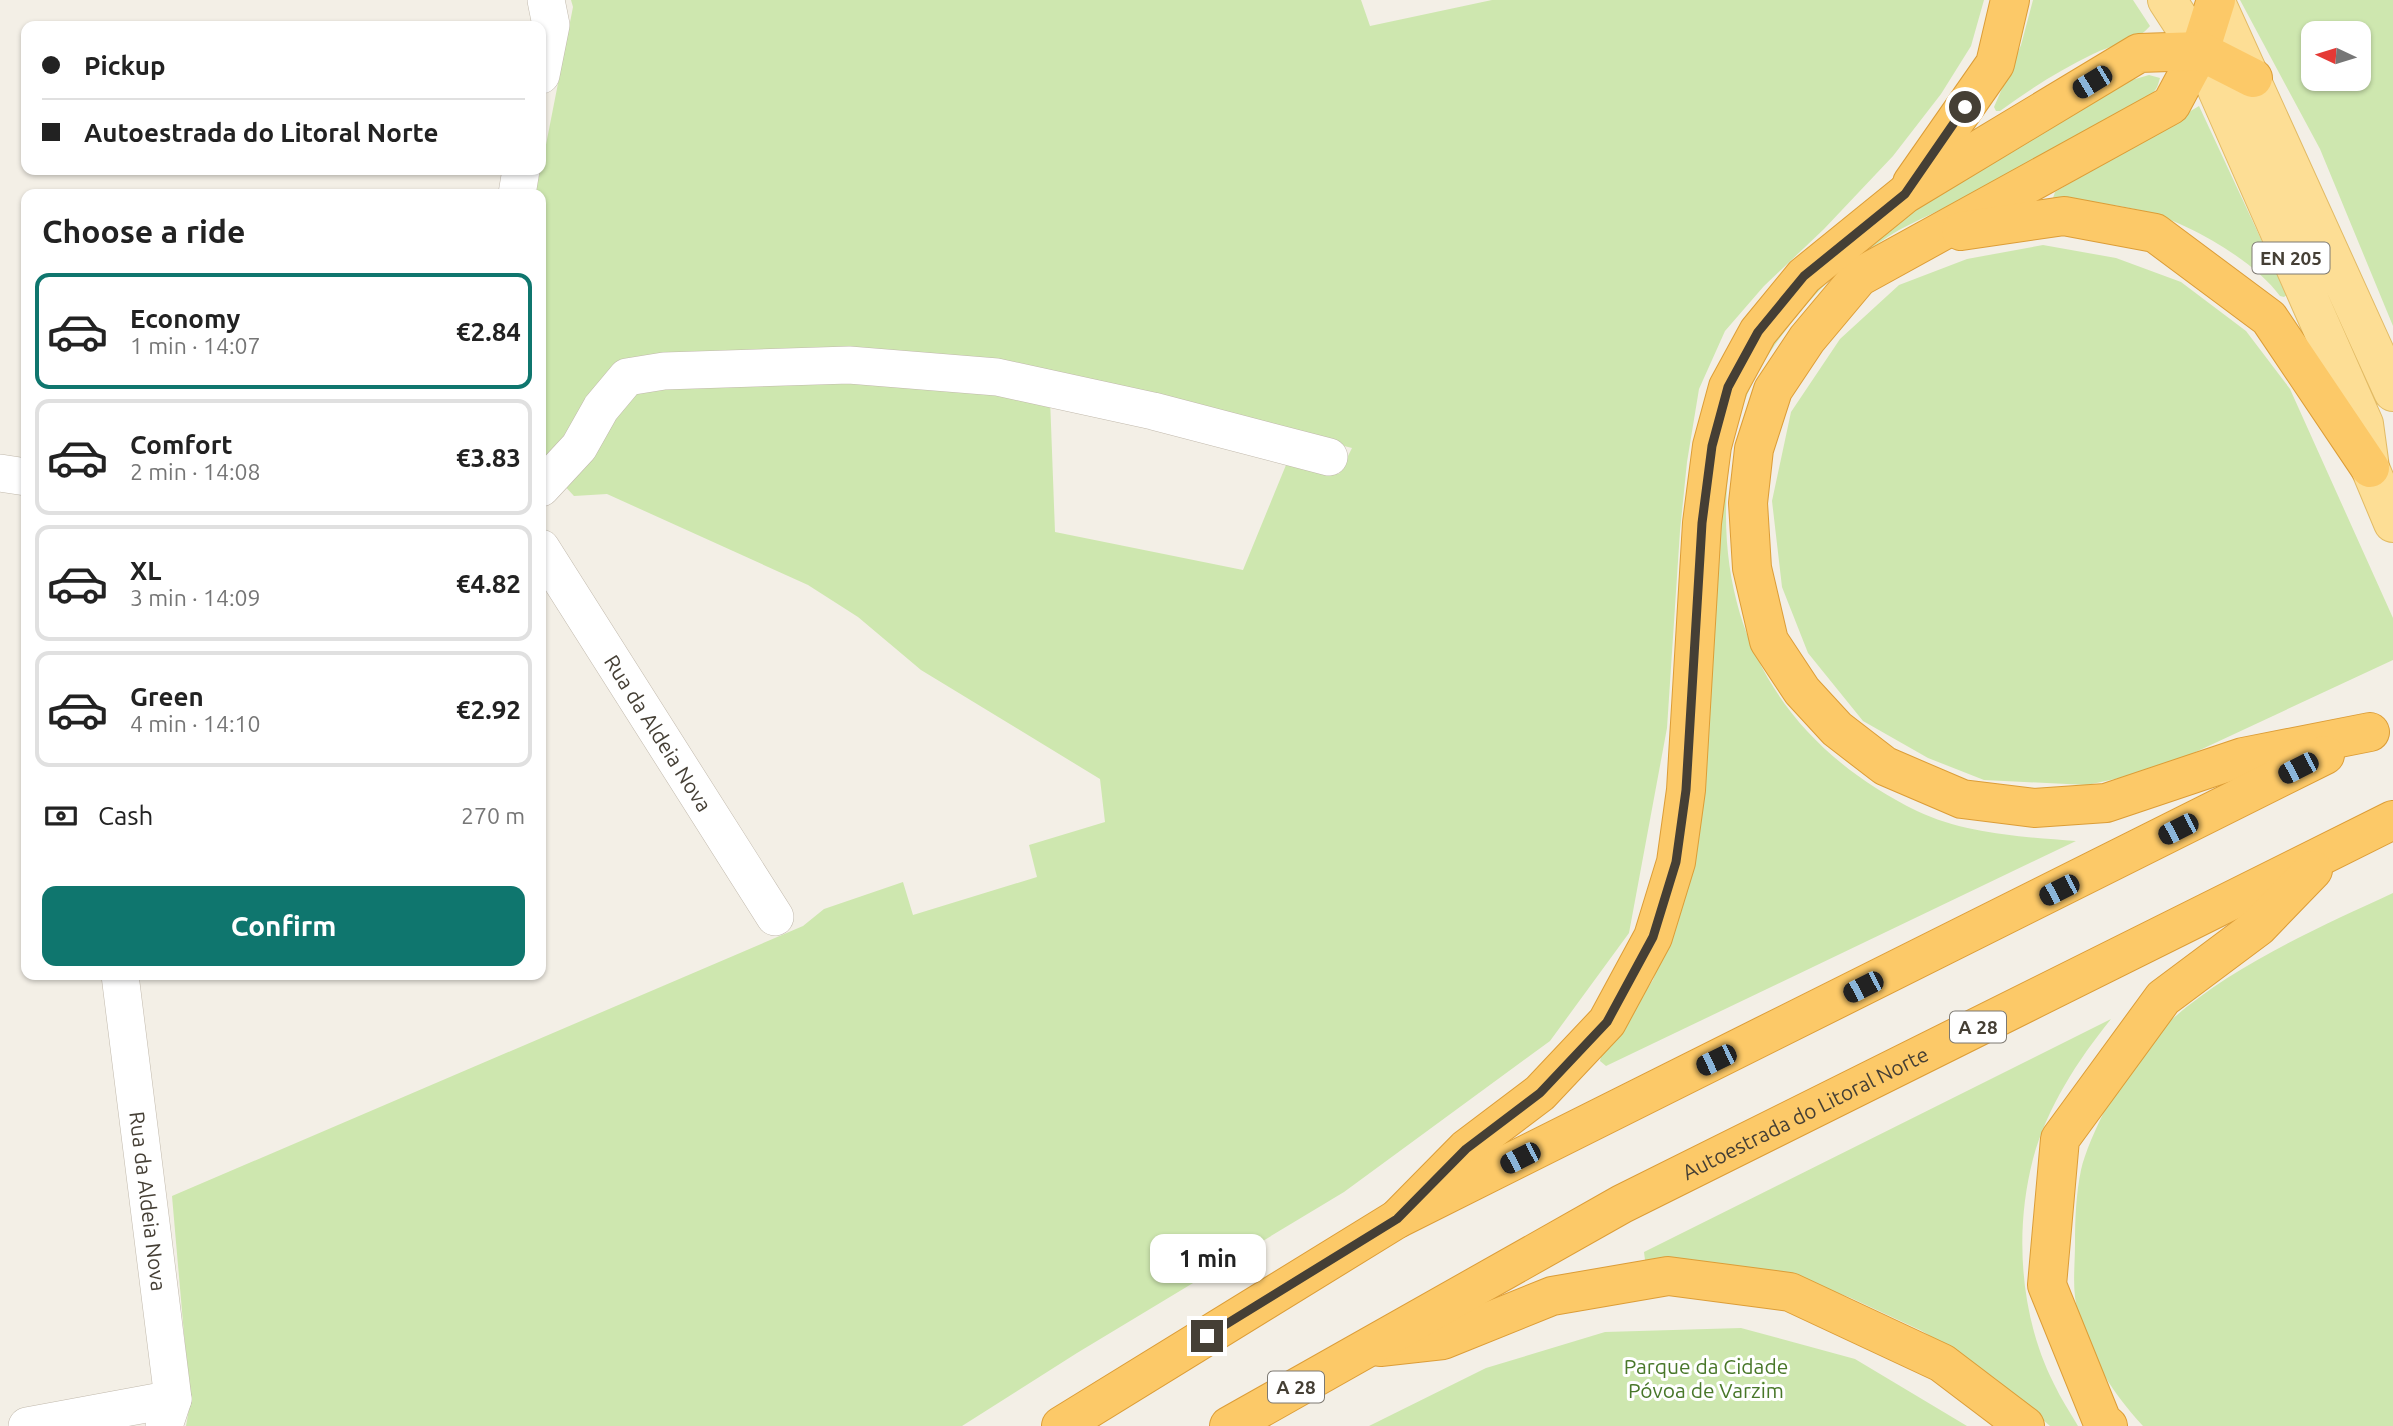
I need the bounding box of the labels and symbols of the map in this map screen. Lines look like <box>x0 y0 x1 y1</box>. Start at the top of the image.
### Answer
north arrow <box>2301 21 2371 91</box>
car <box>2069 62 2116 102</box>
route start <box>1949 91 1981 123</box>
road number: EN 205 <box>2252 242 2330 274</box>
street label: Rua da Aldeia Nova <box>600 650 717 816</box>
car <box>2275 749 2322 787</box>
car <box>2155 810 2202 848</box>
car <box>2036 871 2083 909</box>
car <box>1840 968 1887 1006</box>
road number: A 28 <box>1950 1012 2006 1042</box>
street label: Autoestrada do Litoral Norte <box>1678 1041 1932 1184</box>
car <box>1693 1041 1740 1079</box>
street label: Rua da Aldeia Nova <box>125 1110 171 1292</box>
car <box>1497 1139 1544 1177</box>
callout: 1 min <box>1149 1234 1265 1284</box>
route end <box>1191 1320 1223 1352</box>
park label: Parque da Cidade Póvoa de Varzim <box>1624 1354 1788 1402</box>
road number: A 28 <box>1268 1372 1324 1402</box>

